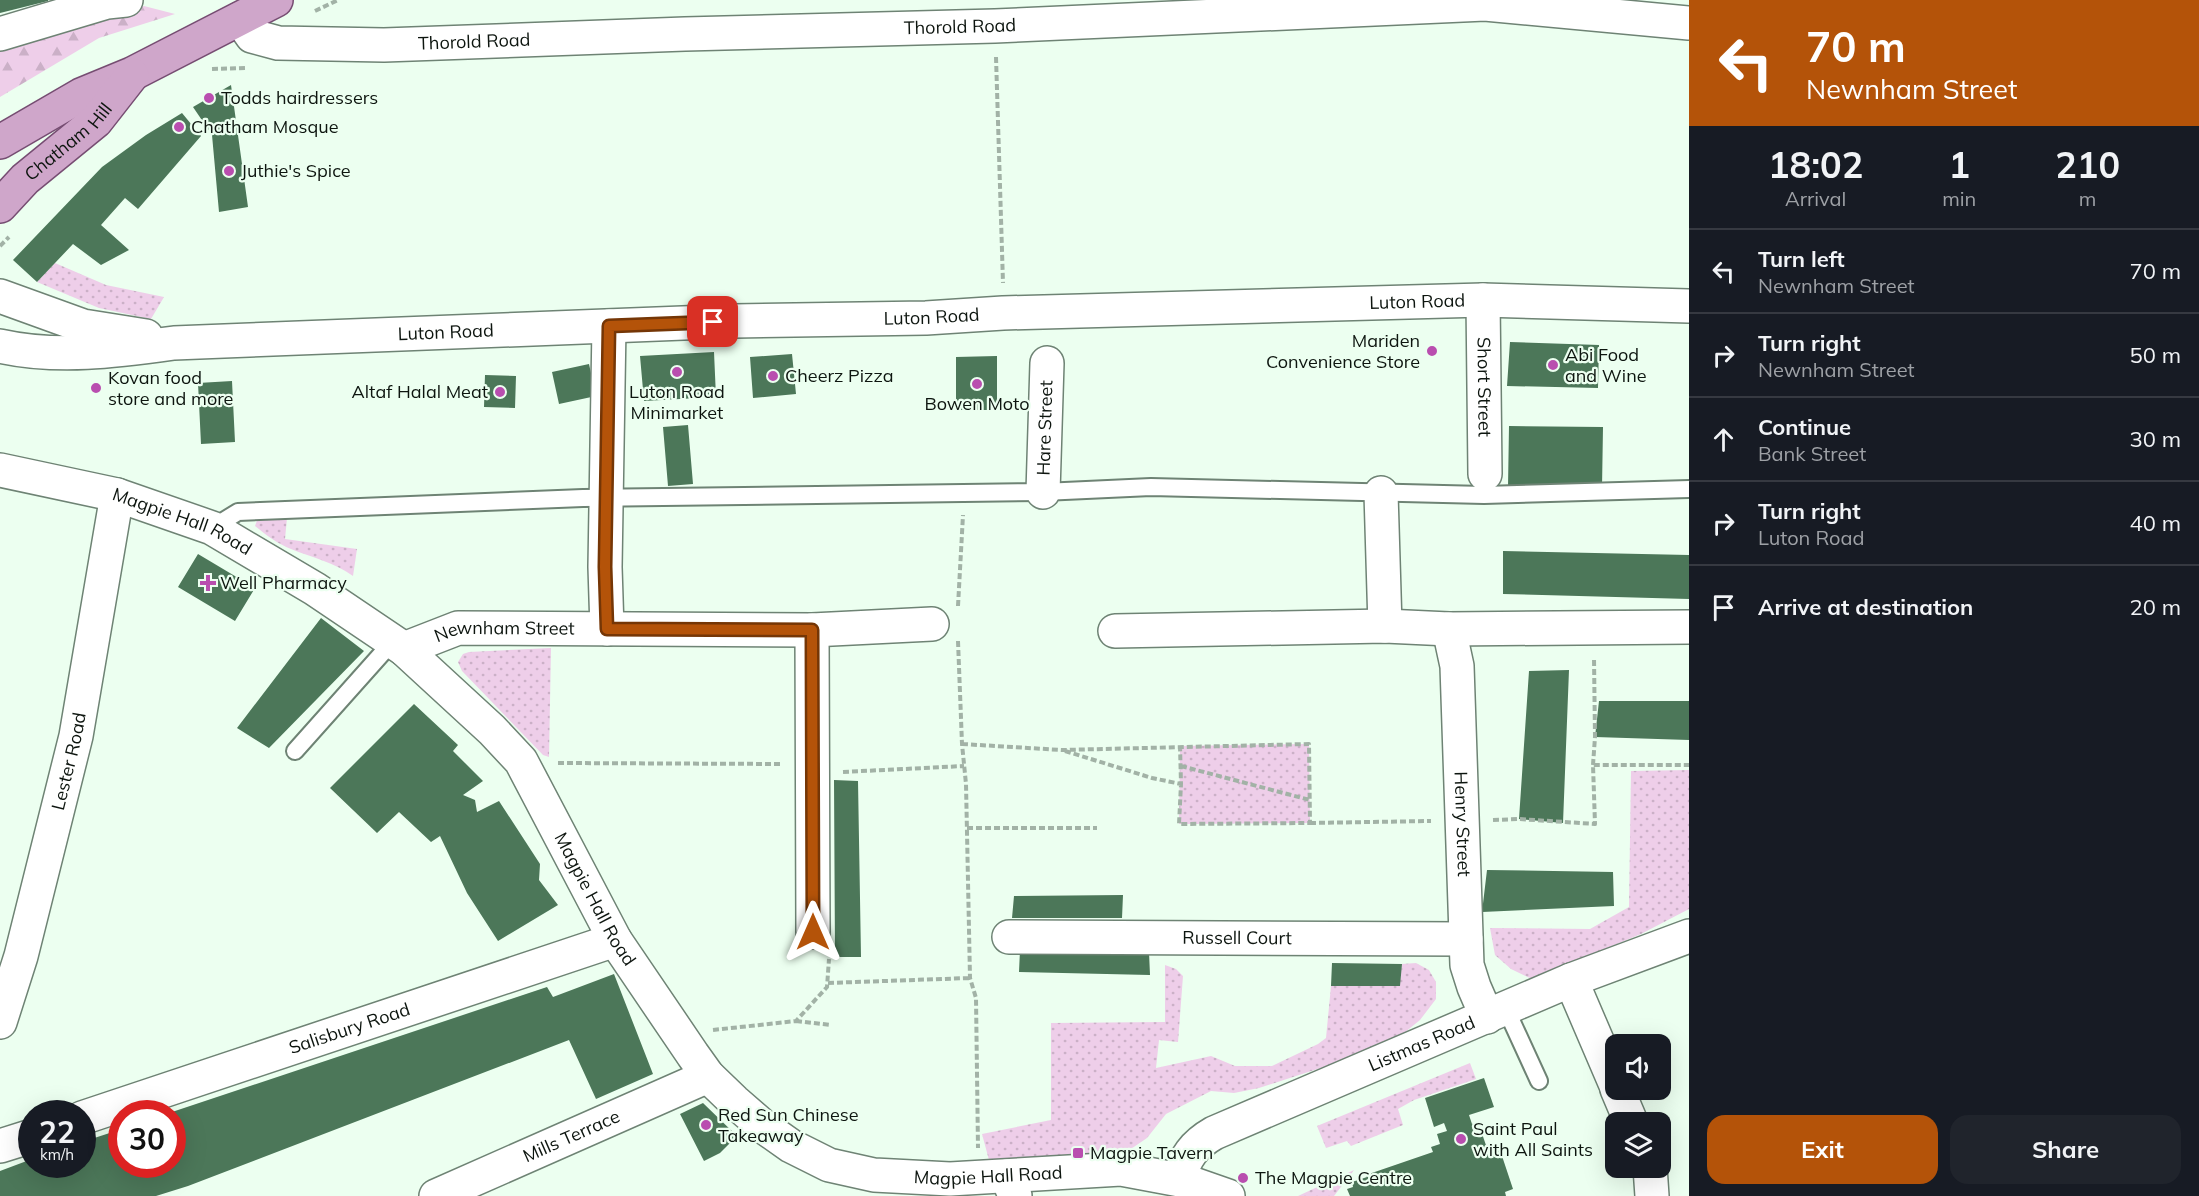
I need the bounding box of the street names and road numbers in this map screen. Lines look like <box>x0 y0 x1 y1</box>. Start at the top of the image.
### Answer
street label: Thorold Road <box>903 13 1017 39</box>
street label: Thorold Road <box>418 28 531 55</box>
street label: Chatham Hill <box>20 98 117 186</box>
street label: Luton Road <box>1369 288 1465 314</box>
street label: Luton Road <box>883 303 980 330</box>
street label: Luton Road <box>397 318 494 345</box>
street label: Short Street <box>1472 337 1497 437</box>
street label: Hare Street <box>1032 380 1057 476</box>
street label: Magpie Hall Road <box>110 482 256 560</box>
street label: Newnham Street <box>431 616 575 647</box>
street label: Lester Road <box>46 710 91 812</box>
street label: Henry Street <box>1450 771 1476 877</box>
street label: Magpie Hall Road <box>550 828 641 970</box>
street label: Russell Court <box>1182 926 1292 949</box>
street label: Salisbury Road <box>286 997 413 1059</box>
street label: Listmas Road <box>1365 1011 1478 1076</box>
street label: Mills Terrace <box>519 1104 623 1167</box>
street label: Magpie Hall Road <box>913 1160 1063 1190</box>

